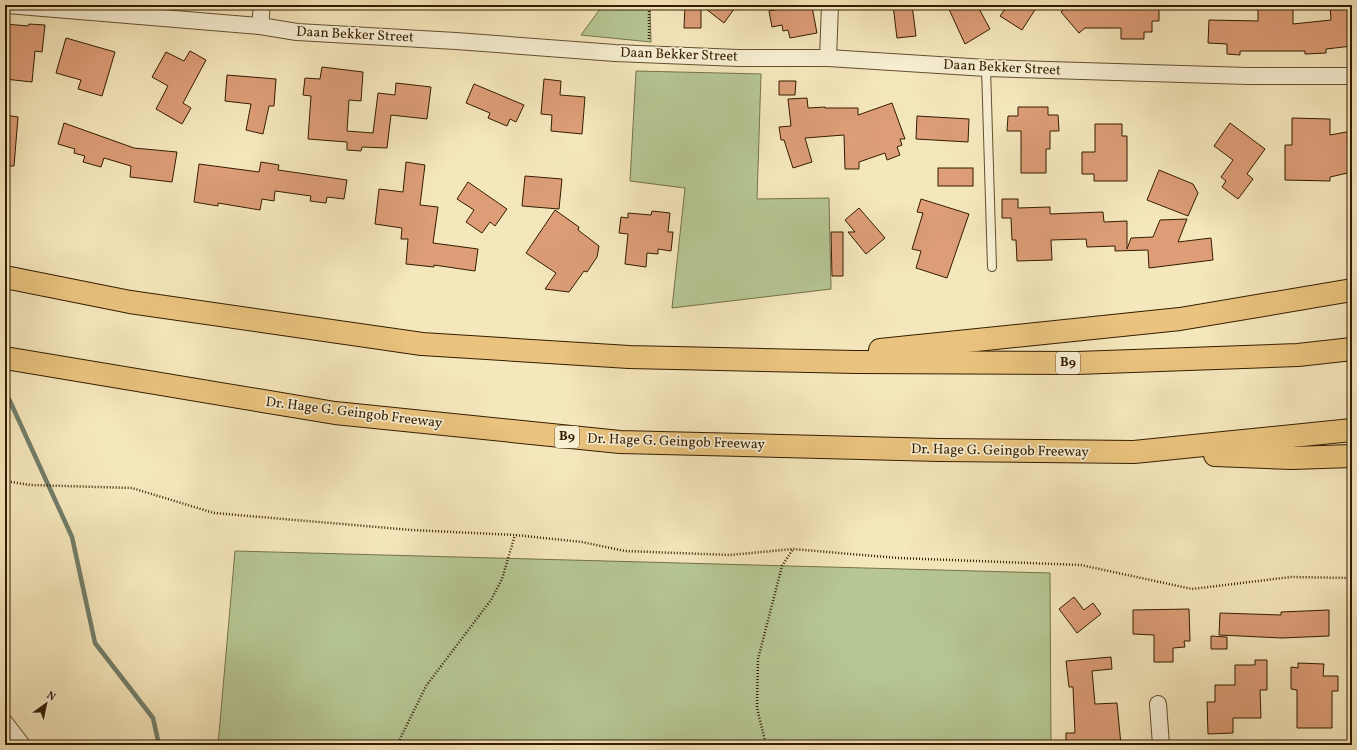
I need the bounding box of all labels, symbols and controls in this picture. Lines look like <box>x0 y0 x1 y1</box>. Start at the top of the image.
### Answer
street label: Daan Bekker Street <box>296 22 414 48</box>
street label: Daan Bekker Street <box>620 43 738 67</box>
street label: Daan Bekker Street <box>943 55 1061 81</box>
road number: B9 <box>1056 352 1080 374</box>
street label: Dr. Hage G. Geingob Freeway <box>265 393 444 433</box>
road number: B9 <box>555 426 579 448</box>
street label: Dr. Hage G. Geingob Freeway <box>587 429 766 455</box>
street label: Dr. Hage G. Geingob Freeway <box>911 440 1089 462</box>
north arrow <box>26 684 66 724</box>
text: N <box>43 688 58 705</box>

